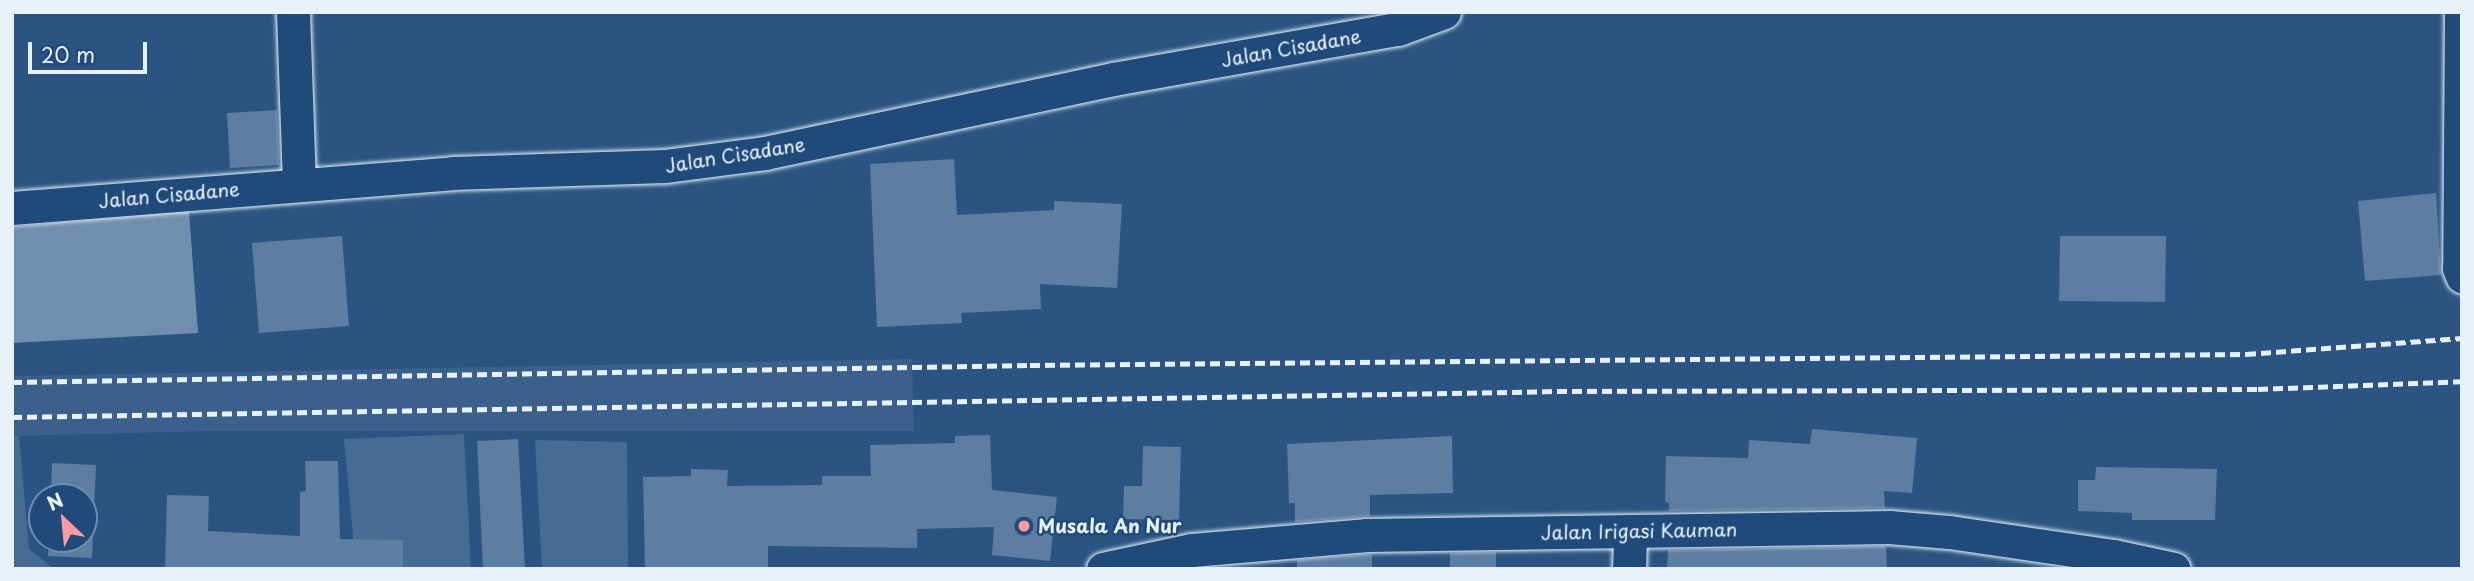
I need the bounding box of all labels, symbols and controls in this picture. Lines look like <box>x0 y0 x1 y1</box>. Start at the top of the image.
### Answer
street label: Jalan Cisadane <box>1219 24 1363 72</box>
scale bar <box>32 28 150 72</box>
text: 20 m <box>41 38 95 70</box>
street label: Jalan Cisadane <box>663 133 807 177</box>
street label: Jalan Cisadane <box>97 177 241 213</box>
north arrow <box>28 483 98 553</box>
text: N <box>42 485 68 517</box>
place label: Musala An Nur <box>1038 515 1183 537</box>
marker: Musala An Nur <box>1016 518 1032 534</box>
street label: Jalan Irigasi Kauman <box>1541 518 1737 544</box>

